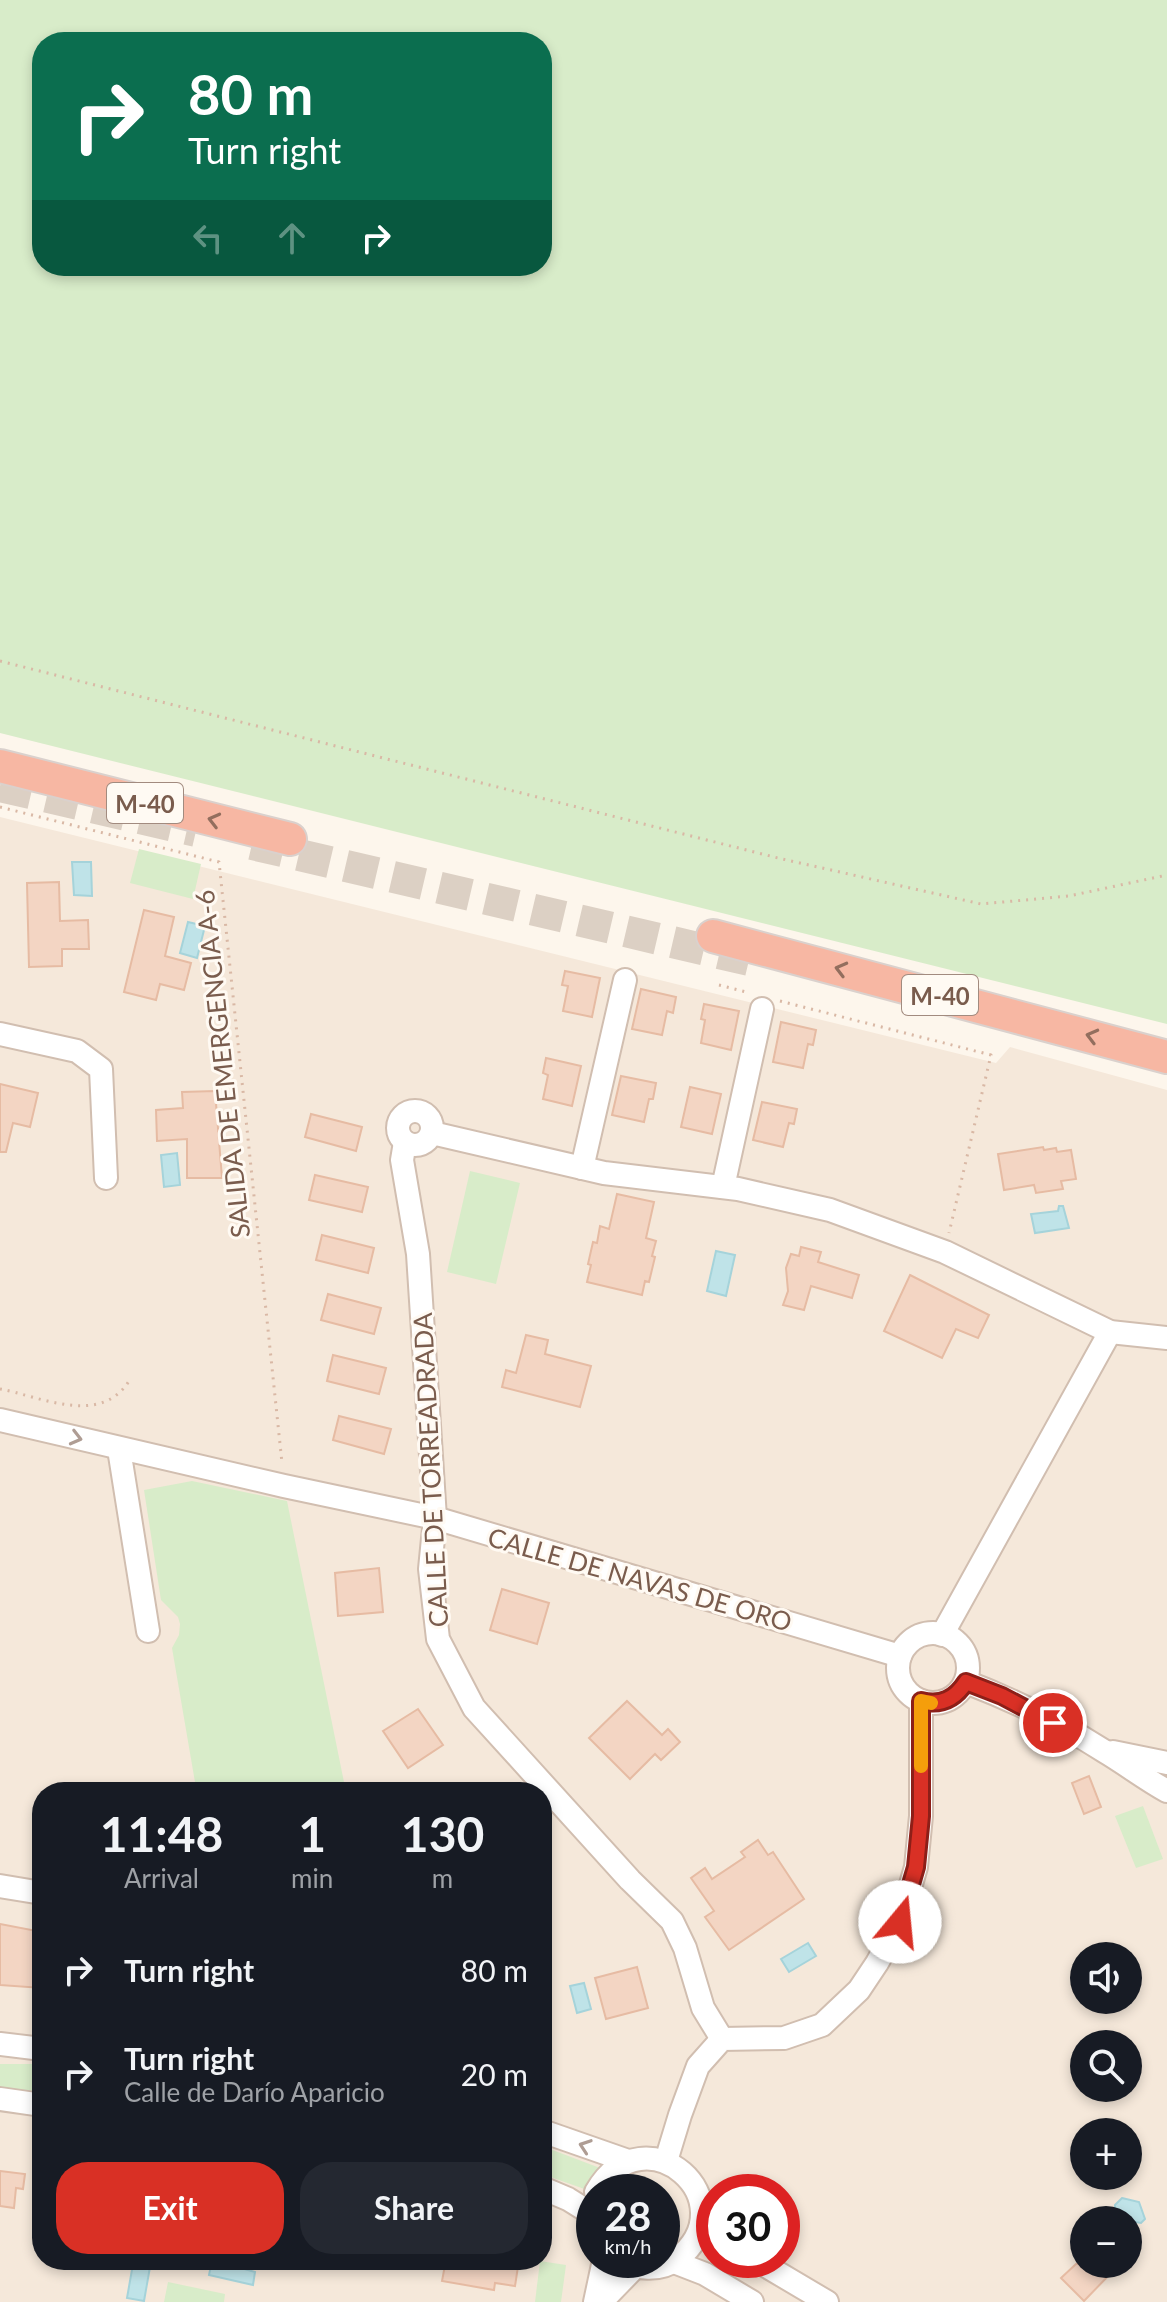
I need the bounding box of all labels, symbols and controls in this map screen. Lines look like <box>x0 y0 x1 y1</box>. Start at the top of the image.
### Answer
text: 80 m <box>188 60 313 127</box>
icon: right <box>56 64 160 168</box>
text: Turn right <box>188 128 341 172</box>
icon: left <box>186 216 230 260</box>
icon: ahead <box>270 216 314 260</box>
icon: right <box>354 216 398 260</box>
road number: M-40 <box>107 783 183 823</box>
one-way arrow <box>208 813 222 830</box>
street label: SALIDA DE EMERGENCIA A-6 <box>188 888 256 1240</box>
one-way arrow <box>834 962 848 979</box>
road number: M-40 <box>902 975 978 1015</box>
one-way arrow <box>1085 1029 1099 1046</box>
street label: CALLE DE TORREADRADA <box>406 1311 454 1628</box>
one-way arrow <box>68 1429 82 1446</box>
street label: CALLE DE NAVAS DE ORO <box>484 1520 796 1638</box>
pin <box>1019 1689 1087 1757</box>
icon: arrive <box>1031 1701 1075 1745</box>
text: 11:48 <box>100 1805 223 1862</box>
text: 1 <box>298 1805 326 1862</box>
text: 130 <box>401 1805 484 1862</box>
text: Arrival <box>124 1862 199 1894</box>
text: min <box>291 1862 333 1894</box>
text: m <box>432 1862 453 1894</box>
position arrow <box>858 1880 942 1964</box>
map controls <box>1070 1942 1142 2278</box>
button: sound <box>1070 1942 1142 2014</box>
icon: right <box>56 1948 100 1992</box>
text: Turn right <box>124 1952 254 1988</box>
text: 80 m <box>461 1952 528 1988</box>
button: search <box>1070 2030 1142 2102</box>
text: Turn right <box>124 2040 254 2076</box>
icon: right <box>56 2052 100 2096</box>
text: 20 m <box>461 2056 528 2092</box>
text: Calle de Darío Aparicio <box>124 2076 385 2108</box>
button: + <box>1070 2118 1142 2190</box>
one-way arrow <box>579 2139 593 2156</box>
button: Exit <box>56 2162 284 2254</box>
button: Share <box>300 2162 528 2254</box>
speed limit sign: 30 <box>696 2174 800 2278</box>
text: 28 <box>605 2192 651 2240</box>
button: − <box>1070 2206 1142 2278</box>
text: km/h <box>605 2234 651 2258</box>

